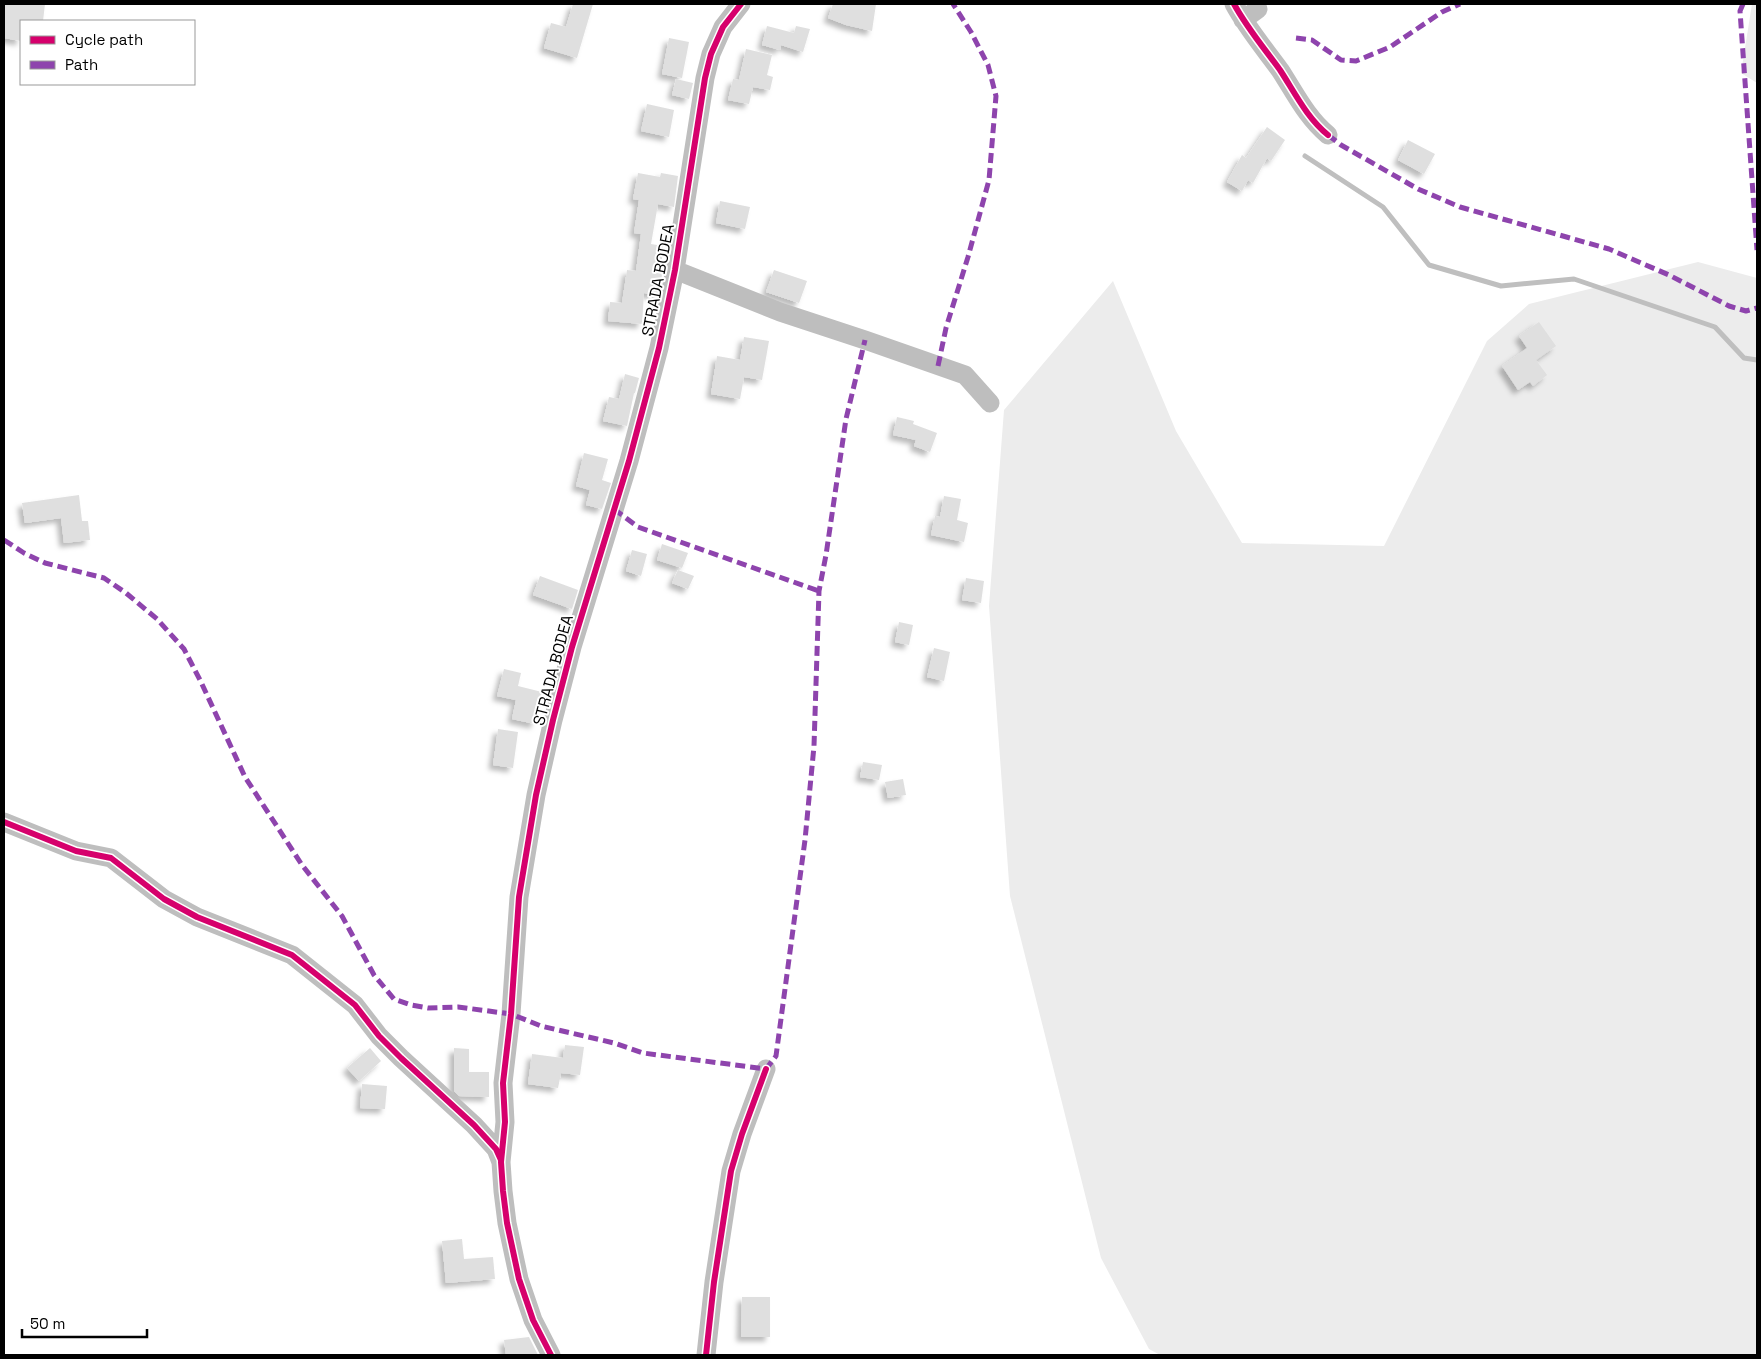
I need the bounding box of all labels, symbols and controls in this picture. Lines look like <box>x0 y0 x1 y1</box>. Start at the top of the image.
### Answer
legend <box>20 20 195 85</box>
text: Cycle path <box>65 30 143 49</box>
text: Path <box>65 55 98 74</box>
street label: STRADA BODEA <box>637 222 679 338</box>
street label: STRADA BODEA <box>528 612 578 728</box>
scale bar <box>22 1306 148 1338</box>
text: 50 m <box>30 1314 65 1333</box>

